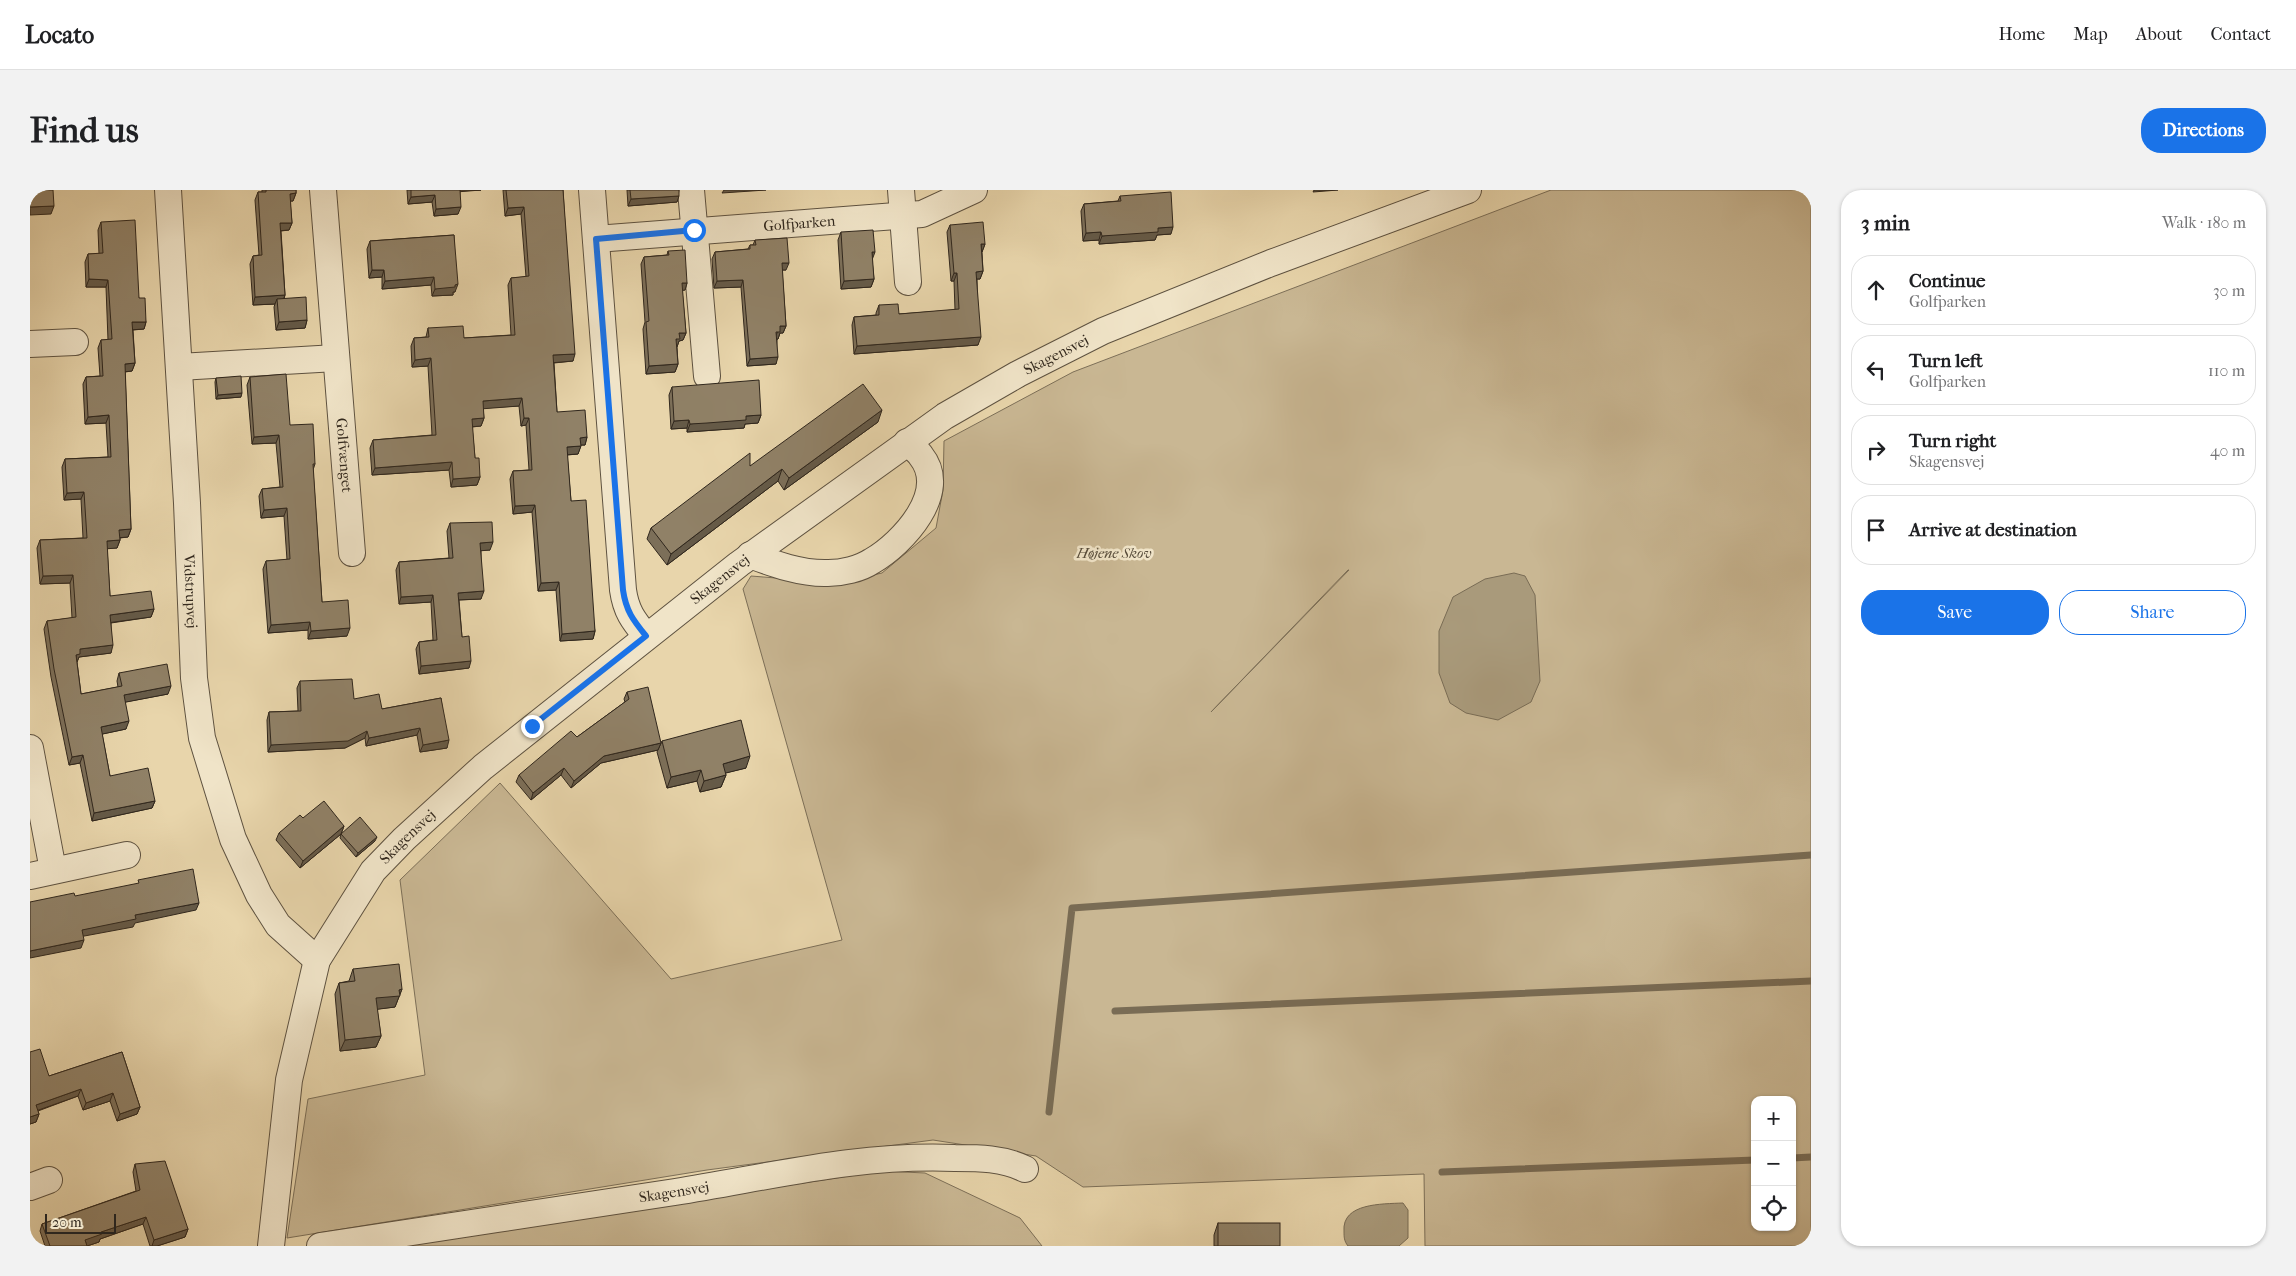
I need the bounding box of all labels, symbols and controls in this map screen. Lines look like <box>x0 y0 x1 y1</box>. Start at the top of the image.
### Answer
text: Locato <box>25 21 94 49</box>
text: Home <box>1998 24 2045 45</box>
text: Map <box>2073 24 2108 45</box>
text: About <box>2136 24 2182 45</box>
text: Contact <box>2210 24 2271 45</box>
button: Directions <box>2141 108 2266 153</box>
text: Find us <box>30 110 139 151</box>
text: 3 min <box>1861 211 1910 235</box>
street label: Golfparken <box>763 212 836 235</box>
text: Walk · 180 m <box>2162 213 2246 232</box>
route start <box>683 219 706 242</box>
text: Continue <box>1909 270 1985 292</box>
icon: ahead <box>1862 276 1890 304</box>
text: 30 m <box>2213 281 2245 300</box>
text: Golfparken <box>1909 292 1986 311</box>
street label: Skagensvej <box>1020 331 1092 379</box>
text: Turn left <box>1909 350 1983 372</box>
icon: left <box>1862 356 1890 384</box>
text: 110 m <box>2208 361 2245 380</box>
text: Golfparken <box>1909 372 1986 391</box>
street label: Golfvænget <box>332 417 356 494</box>
text: Turn right <box>1909 430 1996 452</box>
icon: right <box>1862 436 1890 464</box>
text: 40 m <box>2210 441 2245 460</box>
text: Skagensvej <box>1909 452 1984 471</box>
icon: arrive <box>1862 516 1890 544</box>
text: Arrive at destination <box>1909 519 2077 541</box>
park label: Højene Skov <box>1075 544 1152 562</box>
street label: Skagensvej <box>687 550 753 608</box>
street label: Vidstrupvej <box>180 553 201 629</box>
button: Save <box>1861 590 2049 635</box>
button: Share <box>2059 590 2246 635</box>
route end <box>521 715 544 738</box>
street label: Skagensvej <box>376 806 439 868</box>
map controls <box>1751 1096 1796 1231</box>
button: + <box>1751 1096 1796 1141</box>
button: − <box>1751 1141 1796 1186</box>
street label: Skagensvej <box>638 1177 711 1206</box>
button: locate <box>1751 1186 1796 1231</box>
scale bar <box>45 1211 116 1234</box>
text: 20 m <box>52 1214 82 1231</box>

